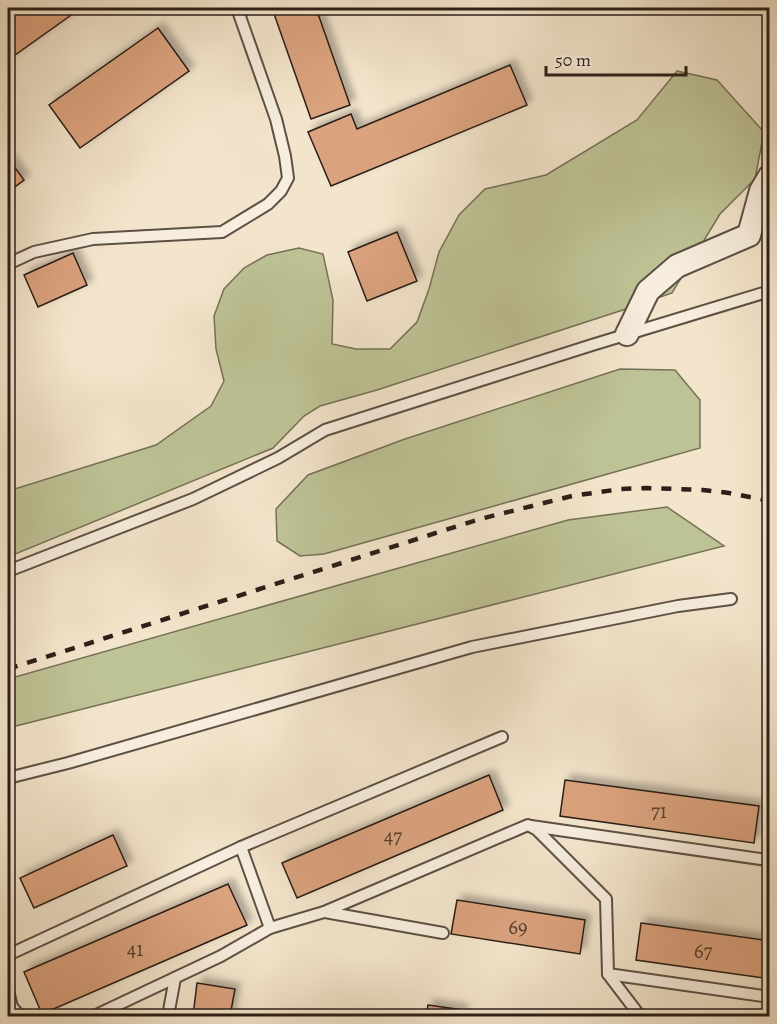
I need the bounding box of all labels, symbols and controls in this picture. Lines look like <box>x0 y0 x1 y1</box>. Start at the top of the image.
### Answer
scale bar <box>546 39 686 77</box>
text: 50 m <box>555 48 591 72</box>
house number: 71 <box>651 797 667 825</box>
house number: 47 <box>384 822 402 850</box>
house number: 69 <box>508 913 528 941</box>
house number: 41 <box>127 935 143 963</box>
house number: 67 <box>694 937 712 965</box>

